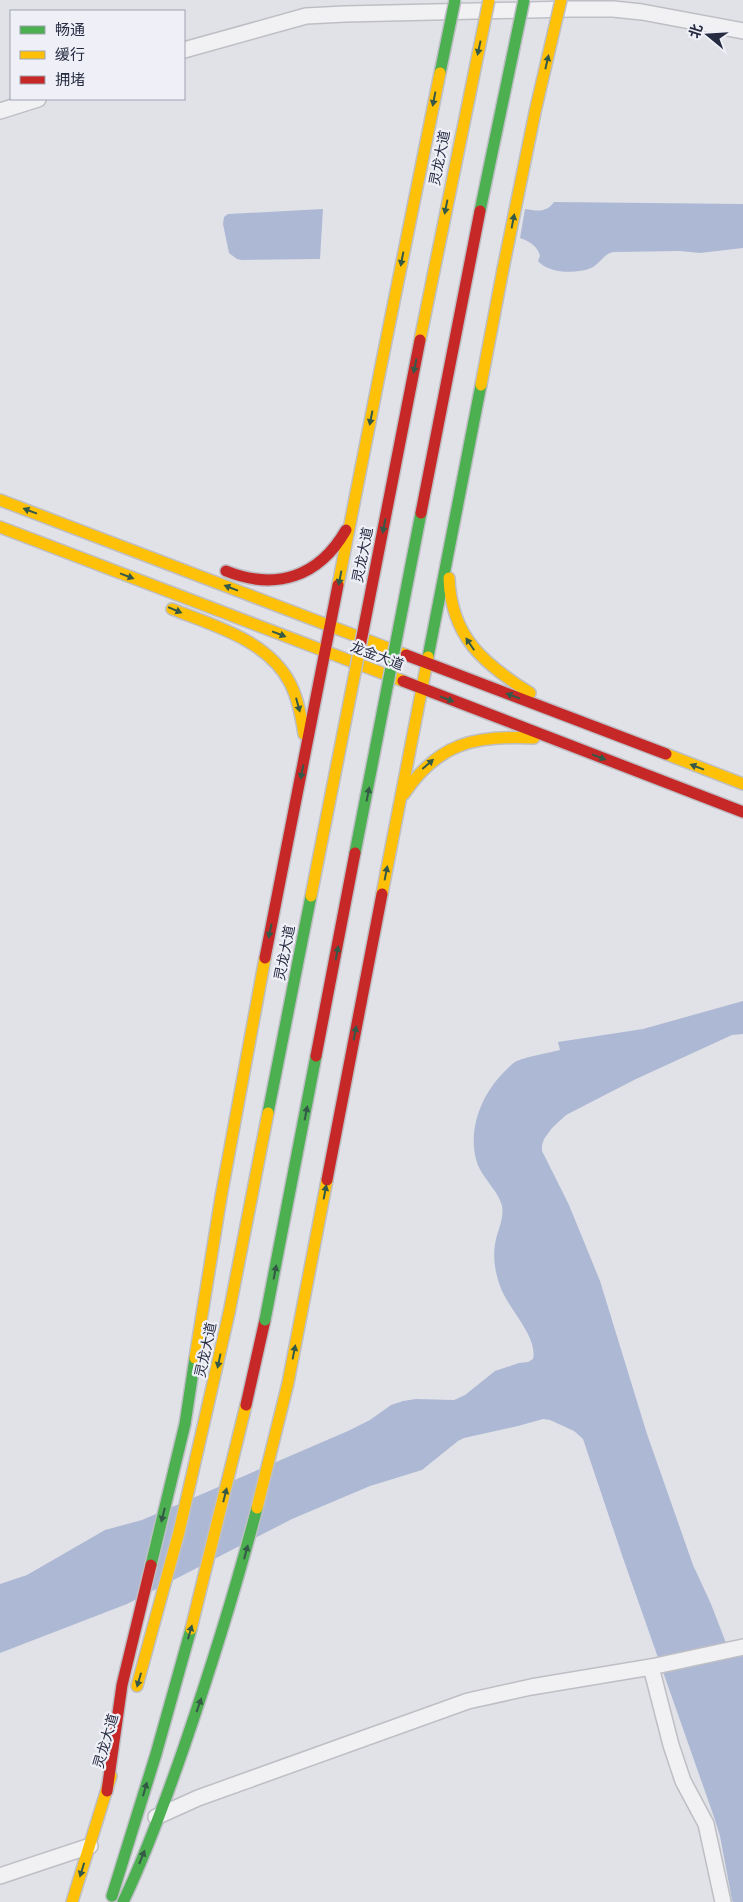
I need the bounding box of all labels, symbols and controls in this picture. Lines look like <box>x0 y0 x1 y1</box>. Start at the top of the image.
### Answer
legend <box>10 10 185 100</box>
north arrow <box>683 10 733 60</box>
text: 畅通 <box>55 20 85 40</box>
text: 北 <box>685 22 707 41</box>
one-way arrow <box>475 40 483 55</box>
text: 缓行 <box>55 45 85 65</box>
one-way arrow <box>543 55 551 70</box>
text: 拥堵 <box>55 70 85 90</box>
one-way arrow <box>429 91 437 107</box>
street label: 灵龙大道 <box>425 129 455 187</box>
one-way arrow <box>442 199 450 215</box>
one-way arrow <box>509 213 517 229</box>
one-way arrow <box>398 251 406 267</box>
one-way arrow <box>411 359 419 374</box>
one-way arrow <box>367 411 375 426</box>
one-way arrow <box>22 507 37 515</box>
one-way arrow <box>380 518 388 533</box>
street label: 灵龙大道 <box>348 526 378 584</box>
one-way arrow <box>335 570 343 586</box>
one-way arrow <box>120 572 135 580</box>
one-way arrow <box>223 584 238 591</box>
one-way arrow <box>168 607 182 615</box>
one-way arrow <box>272 630 287 638</box>
street label: 龙金大道 <box>347 637 407 675</box>
one-way arrow <box>465 637 475 651</box>
one-way arrow <box>506 692 520 700</box>
one-way arrow <box>440 695 455 703</box>
one-way arrow <box>295 697 303 712</box>
one-way arrow <box>592 753 607 761</box>
one-way arrow <box>421 759 434 770</box>
one-way arrow <box>690 763 705 770</box>
one-way arrow <box>297 764 305 780</box>
one-way arrow <box>364 785 372 801</box>
one-way arrow <box>383 865 391 881</box>
one-way arrow <box>266 924 274 940</box>
street label: 灵龙大道 <box>270 924 300 982</box>
one-way arrow <box>333 945 341 961</box>
one-way arrow <box>352 1024 360 1040</box>
one-way arrow <box>302 1105 310 1120</box>
one-way arrow <box>321 1184 329 1200</box>
one-way arrow <box>271 1265 279 1280</box>
street label: 灵龙大道 <box>191 1321 221 1379</box>
one-way arrow <box>290 1343 298 1359</box>
one-way arrow <box>215 1353 223 1369</box>
one-way arrow <box>221 1488 229 1503</box>
one-way arrow <box>159 1508 167 1523</box>
one-way arrow <box>242 1544 250 1559</box>
one-way arrow <box>186 1625 194 1640</box>
one-way arrow <box>134 1673 142 1688</box>
one-way arrow <box>195 1697 203 1712</box>
street label: 灵龙大道 <box>89 1711 123 1771</box>
one-way arrow <box>142 1781 150 1796</box>
one-way arrow <box>139 1850 147 1864</box>
one-way arrow <box>78 1862 86 1877</box>

